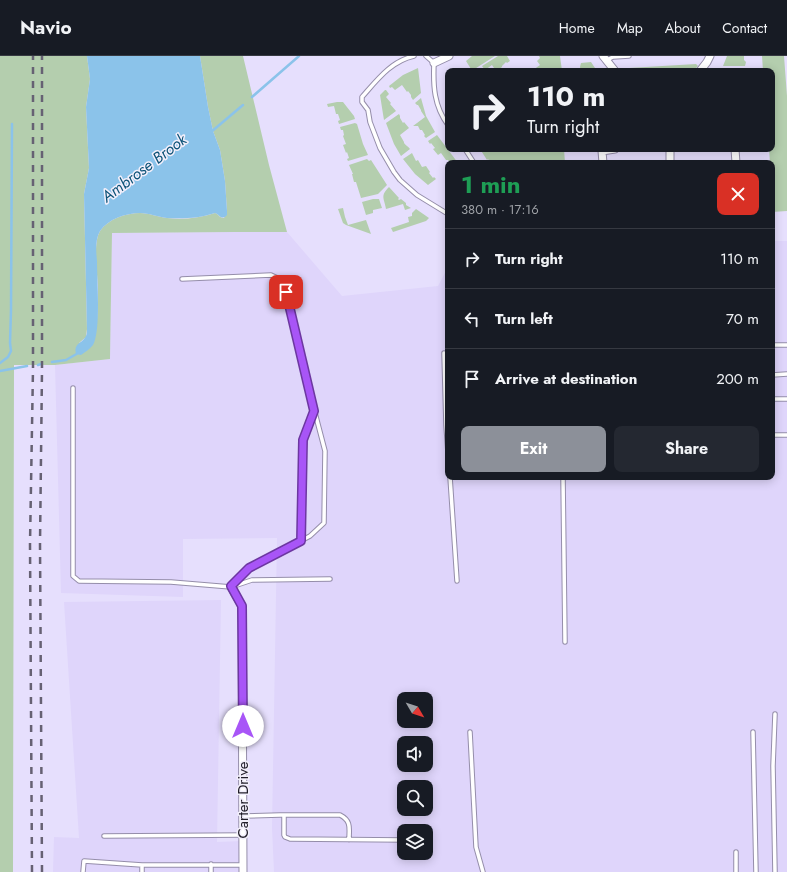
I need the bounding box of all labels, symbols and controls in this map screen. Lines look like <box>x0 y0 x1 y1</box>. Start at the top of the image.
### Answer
text: Navio <box>20 14 72 41</box>
text: Home <box>559 18 595 38</box>
text: Map <box>617 18 643 38</box>
text: About <box>665 18 700 38</box>
text: Contact <box>722 18 767 38</box>
text: 110 m <box>527 76 605 117</box>
icon: right <box>461 84 513 136</box>
text: Turn right <box>527 114 599 140</box>
water label: Ambrose Brook <box>96 128 192 208</box>
text: 1 min <box>461 167 521 202</box>
button: close <box>717 173 759 215</box>
text: 380 m · 17:16 <box>461 200 539 219</box>
icon: right <box>461 248 483 270</box>
text: Turn right <box>495 248 563 270</box>
text: 110 m <box>720 248 759 270</box>
pin <box>269 275 303 309</box>
icon: arrive <box>275 281 297 303</box>
icon: left <box>461 308 483 330</box>
text: Turn left <box>495 308 553 330</box>
text: 70 m <box>726 308 759 330</box>
icon: arrive <box>461 368 483 390</box>
text: Arrive at destination <box>495 368 637 390</box>
text: 200 m <box>716 368 759 390</box>
button: Exit <box>461 426 606 472</box>
button: Share <box>614 426 759 472</box>
north arrow <box>397 692 433 728</box>
map controls <box>397 692 433 860</box>
position arrow <box>222 705 264 747</box>
button: sound <box>397 736 433 772</box>
street label: Carter Drive <box>232 761 254 838</box>
button: search <box>397 780 433 816</box>
button: layers <box>397 824 433 860</box>

